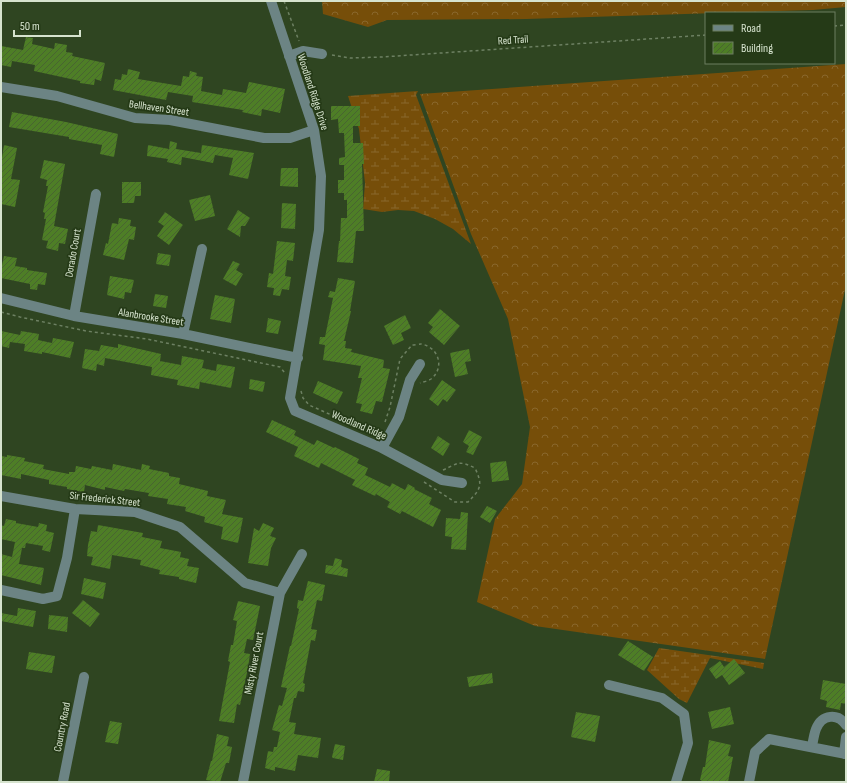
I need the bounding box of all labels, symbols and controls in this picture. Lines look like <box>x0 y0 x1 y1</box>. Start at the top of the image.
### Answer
scale bar <box>14 12 80 38</box>
legend <box>705 12 835 64</box>
text: 50 m <box>20 19 40 34</box>
text: Road <box>741 21 761 36</box>
street label: Red Trail <box>497 32 529 48</box>
text: Building <box>741 41 773 56</box>
street label: Woodland Ridge Drive <box>295 52 331 132</box>
street label: Bellhaven Street <box>128 97 191 119</box>
street label: Dorado Court <box>62 227 84 278</box>
street label: Alanbrooke Street <box>116 305 185 329</box>
street label: Woodland Ridge <box>330 408 388 442</box>
street label: Sir Frederick Street <box>69 489 142 509</box>
street label: Misty River Court <box>242 630 267 695</box>
street label: Country Road <box>51 701 73 753</box>

